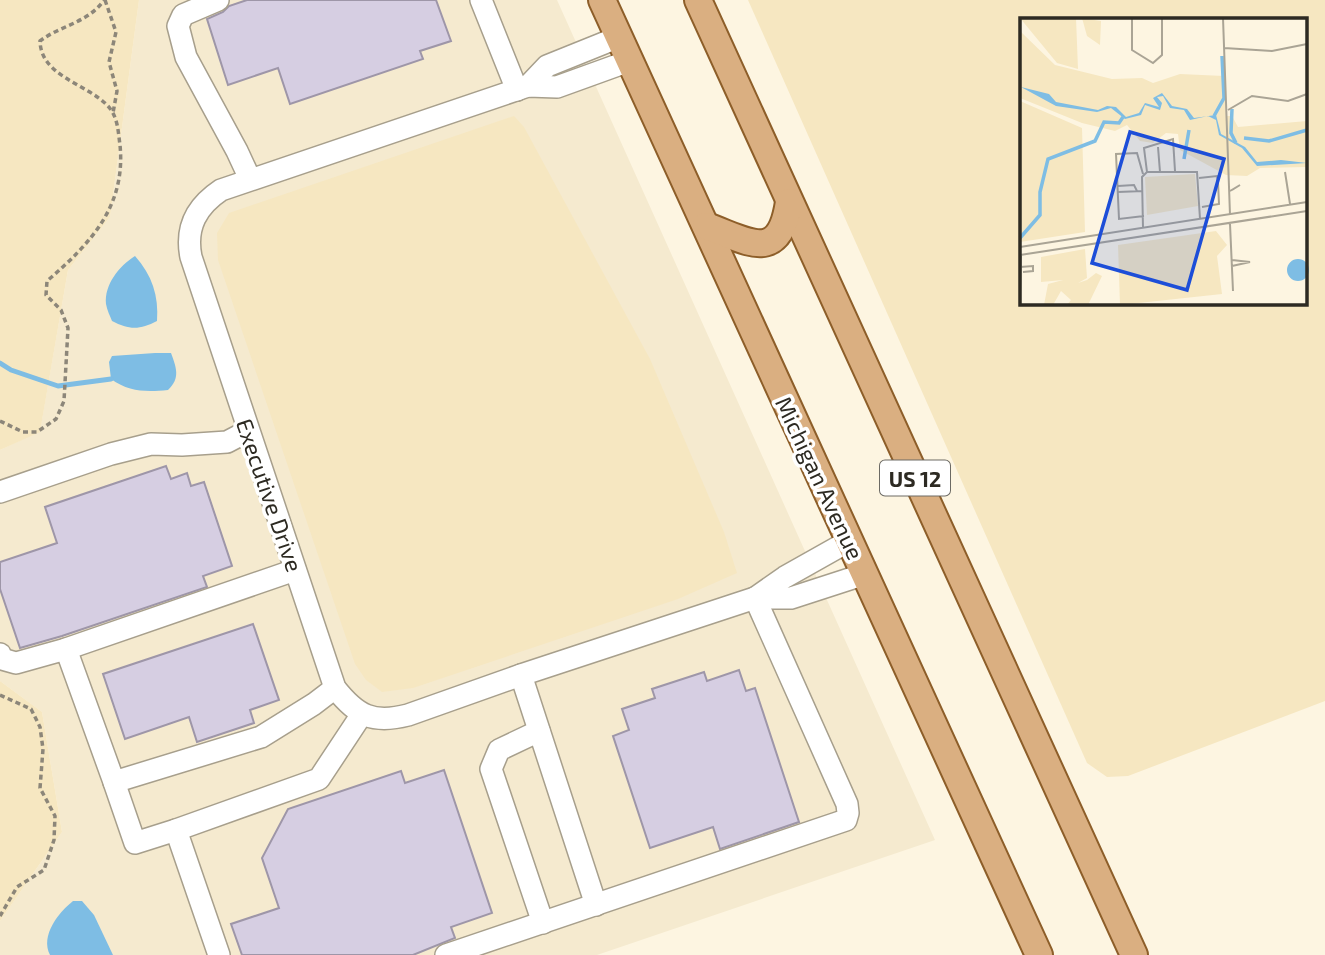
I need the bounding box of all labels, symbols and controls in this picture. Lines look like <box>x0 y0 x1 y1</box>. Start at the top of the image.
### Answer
inset map <box>1020 18 1308 304</box>
street label: Michigan Avenue <box>770 392 870 564</box>
street label: Executive Drive <box>231 415 309 575</box>
road number: US 12 <box>880 461 950 496</box>

